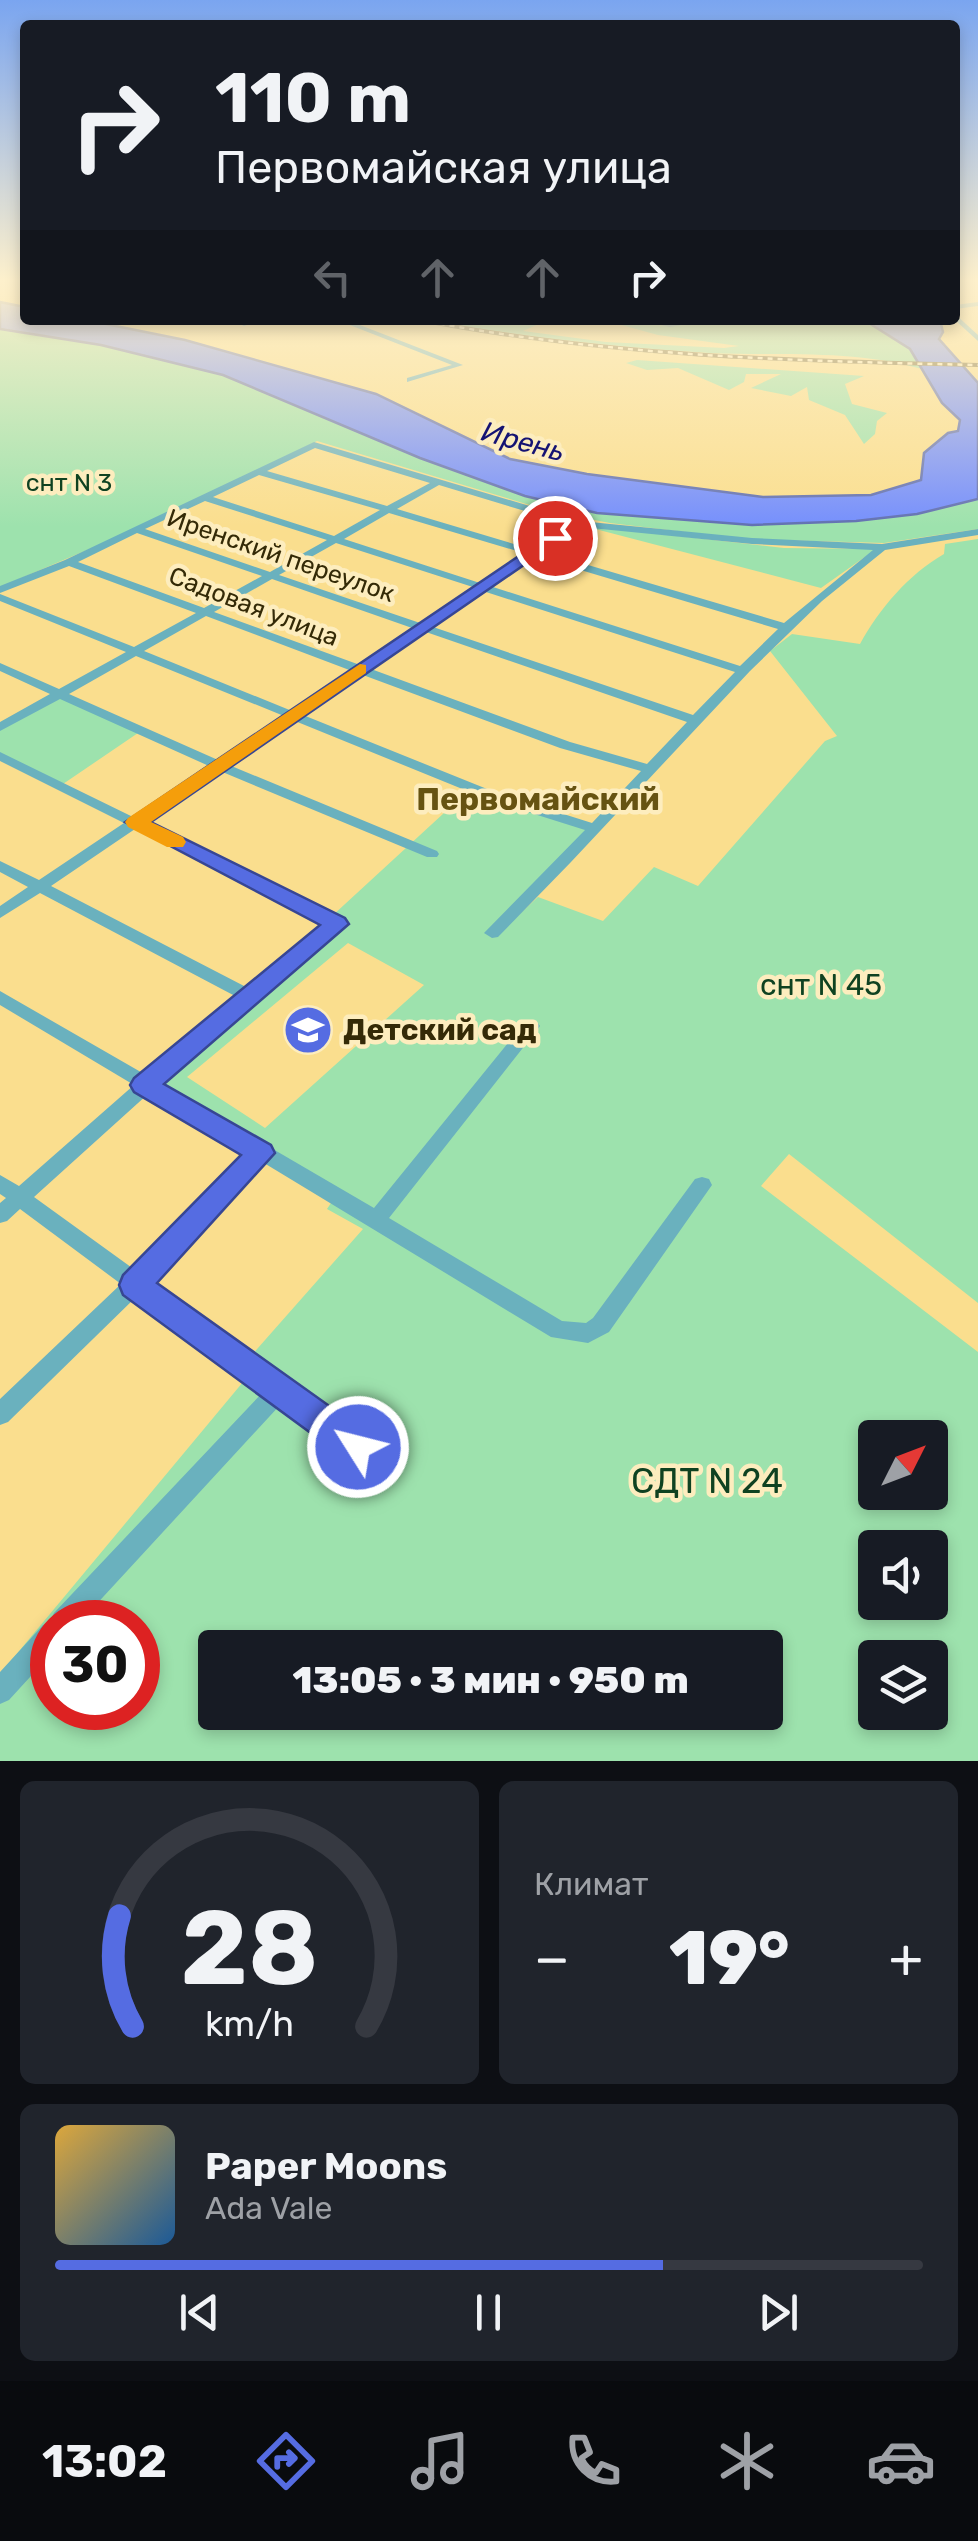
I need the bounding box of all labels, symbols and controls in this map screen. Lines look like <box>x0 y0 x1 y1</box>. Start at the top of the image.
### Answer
text: 110 m <box>215 57 411 140</box>
icon: right <box>50 60 180 190</box>
text: Первомайская улица <box>215 141 672 194</box>
icon: left <box>305 250 360 305</box>
icon: ahead <box>410 250 465 305</box>
icon: ahead <box>515 250 570 305</box>
icon: right <box>620 250 675 305</box>
water label: Ирень <box>478 415 568 468</box>
park label: снт N 3 <box>26 468 112 497</box>
pin <box>513 496 598 581</box>
street label: Иренский переулок <box>163 503 398 608</box>
icon: arrive <box>528 511 583 566</box>
street label: Садовая улица <box>165 561 343 652</box>
district label: Первомайский <box>416 780 660 818</box>
park label: снт N 45 <box>760 967 882 1003</box>
school or university icon: Детский сад <box>282 1004 334 1056</box>
place label: Детский сад <box>343 1012 537 1048</box>
position arrow <box>306 1395 410 1499</box>
north arrow <box>858 1420 948 1510</box>
map controls <box>858 1420 948 1730</box>
park label: СДТ N 24 <box>631 1460 783 1502</box>
button: sound <box>858 1530 948 1620</box>
speed limit sign: 30 <box>30 1600 160 1730</box>
button: layers <box>858 1640 948 1730</box>
text: 13:05 · 3 мин · 950 m <box>292 1657 689 1703</box>
text: Климат <box>534 1865 648 1903</box>
text: 28 <box>180 1887 319 2010</box>
text: 19° <box>669 1914 790 2003</box>
text: − <box>534 1926 570 1991</box>
text: + <box>889 1926 923 1991</box>
text: km/h <box>205 2003 294 2045</box>
text: Paper Moons <box>205 2143 447 2189</box>
text: Ada Vale <box>205 2189 332 2227</box>
icon: previous <box>172 2285 227 2340</box>
icon: pause <box>461 2285 516 2340</box>
icon: next <box>751 2285 806 2340</box>
icon: directions <box>251 2426 321 2496</box>
icon: music <box>405 2426 475 2496</box>
icon: phone <box>558 2426 628 2496</box>
icon: climate <box>712 2426 782 2496</box>
icon: car <box>866 2426 936 2496</box>
text: 13:02 <box>42 2435 167 2488</box>

